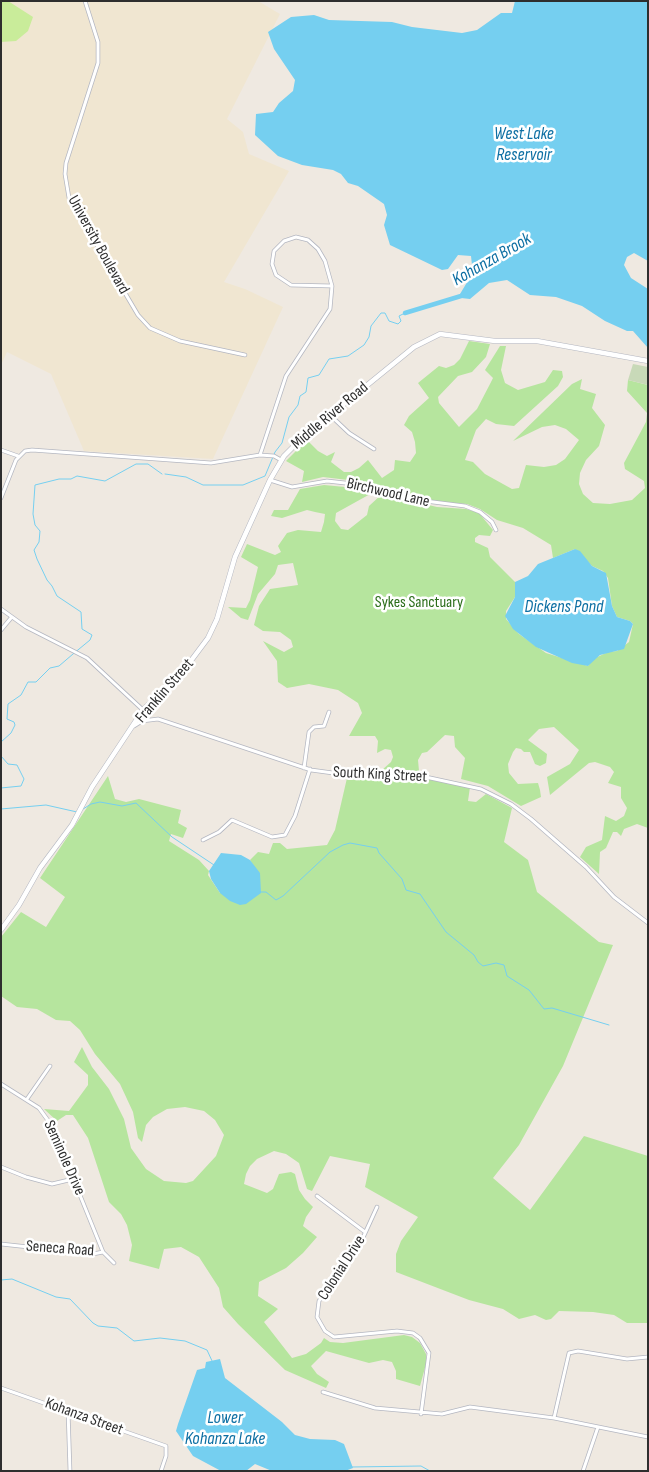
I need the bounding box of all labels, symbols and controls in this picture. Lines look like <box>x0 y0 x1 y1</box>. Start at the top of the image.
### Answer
water label: West Lake Reservoir <box>494 123 554 166</box>
street label: University Boulevard <box>63 192 133 298</box>
water label: Kohanza Brook <box>449 229 535 291</box>
street label: Middle River Road <box>288 378 372 454</box>
street label: Birchwood Lane <box>345 474 431 512</box>
park label: Sykes Sanctuary <box>375 593 463 613</box>
water label: Dickens Pond <box>525 596 603 618</box>
street label: Franklin Street <box>132 655 198 727</box>
street label: South King Street <box>332 763 428 787</box>
street label: Seminole Drive <box>39 1118 89 1198</box>
street label: Colonial Drive <box>314 1232 370 1304</box>
street label: Seneca Road <box>25 1237 95 1261</box>
street label: Kohanza Street <box>42 1394 126 1440</box>
water label: Lower Kohanza Lake <box>185 1407 265 1450</box>

